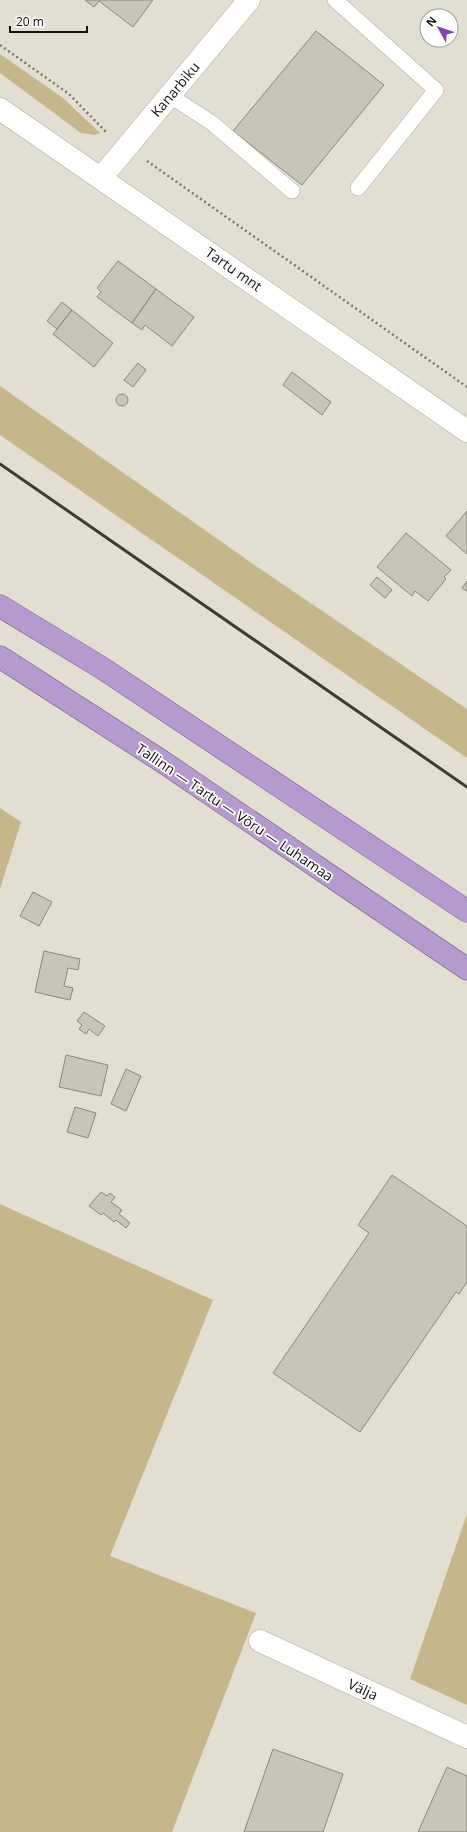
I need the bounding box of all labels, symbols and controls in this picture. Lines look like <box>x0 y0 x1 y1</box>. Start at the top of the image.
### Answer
scale bar <box>10 8 87 34</box>
north arrow <box>419 8 459 48</box>
text: 20 m <box>16 13 44 30</box>
text: N <box>422 13 440 30</box>
street label: Kanarbiku <box>146 57 204 121</box>
street label: Tartu mnt <box>202 243 266 295</box>
street label: Tallinn — Tartu — Võru — Luhamaa <box>133 739 337 885</box>
street label: Välja <box>345 1674 381 1704</box>

